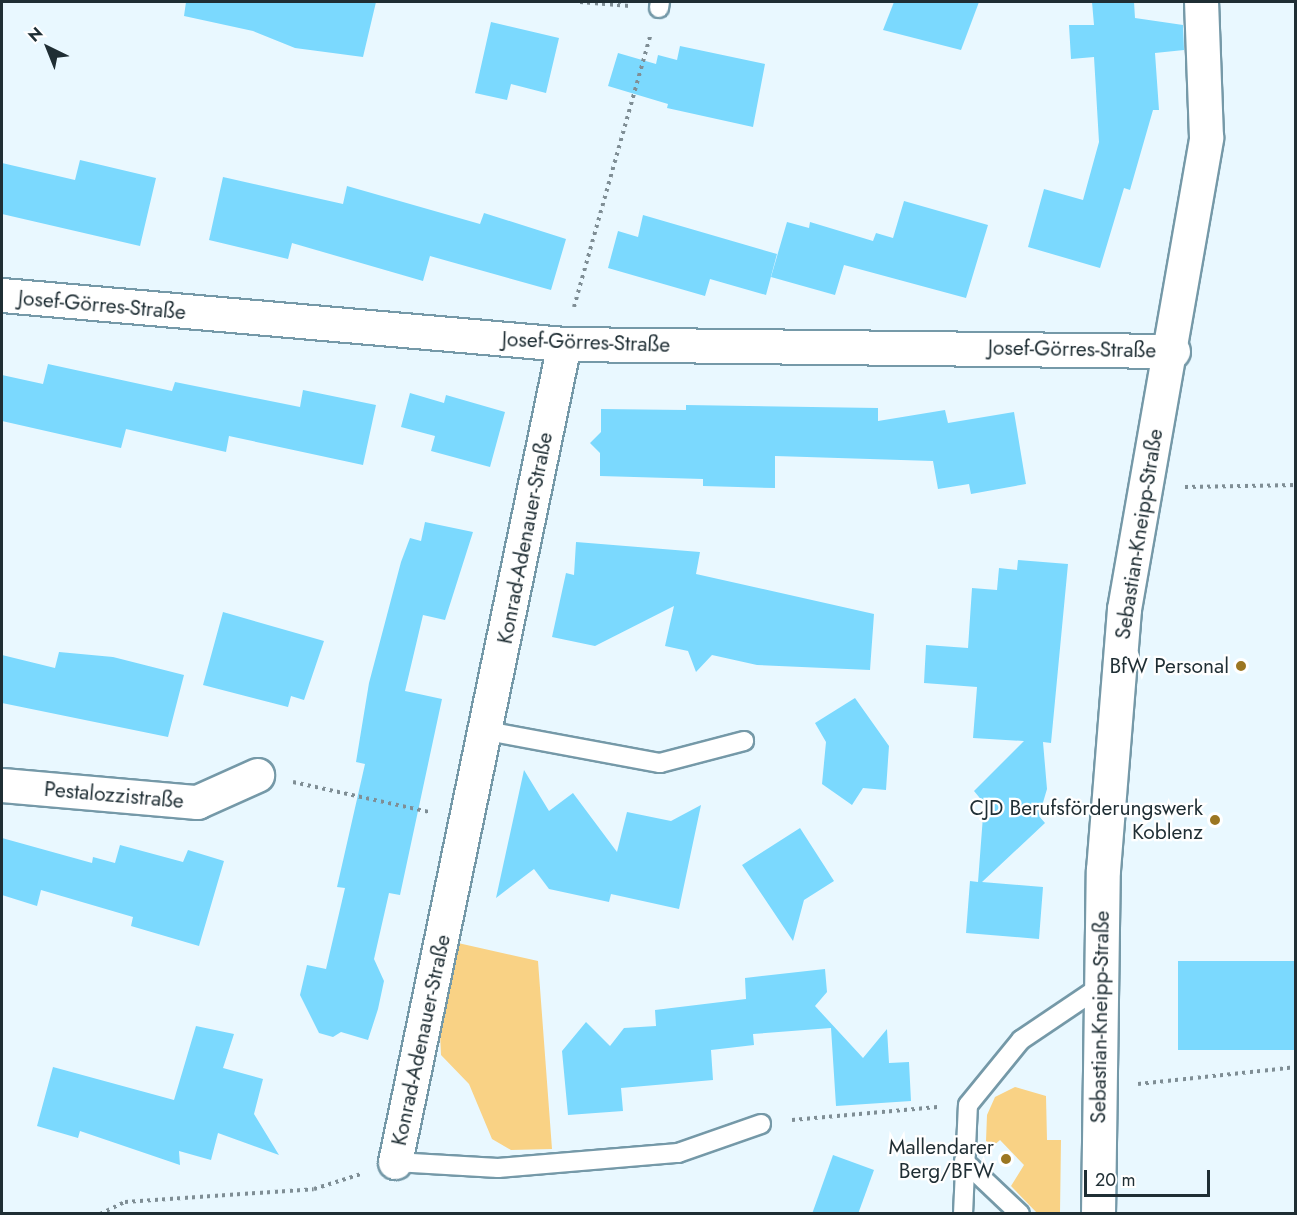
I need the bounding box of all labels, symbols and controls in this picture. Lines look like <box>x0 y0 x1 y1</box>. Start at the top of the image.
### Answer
north arrow <box>18 18 78 78</box>
text: N <box>23 22 48 47</box>
street label: Josef-Görres-Straße <box>17 285 187 325</box>
street label: Josef-Görres-Straße <box>501 326 671 358</box>
street label: Josef-Görres-Straße <box>988 335 1156 363</box>
street label: Sebastian-Kneipp-Straße <box>1110 427 1168 641</box>
street label: Konrad-Adenauer-Straße <box>492 430 558 646</box>
place label: BfW Personal <box>1109 653 1229 679</box>
marker: BfW Personal <box>1234 659 1248 673</box>
street label: Pestalozzistraße <box>43 776 185 814</box>
place label: CJD Berufsförderungswerk Koblenz <box>970 795 1203 845</box>
marker: CJD Berufsförderungswerk Koblenz <box>1208 813 1222 827</box>
street label: Sebastian-Kneipp-Straße <box>1086 910 1114 1124</box>
street label: Konrad-Adenauer-Straße <box>386 932 456 1148</box>
place label: Mallendarer Berg/BFW <box>888 1134 994 1184</box>
marker: Mallendarer Berg/BFW <box>999 1152 1013 1166</box>
scale bar <box>1087 1158 1213 1196</box>
text: 20 m <box>1095 1167 1135 1193</box>

